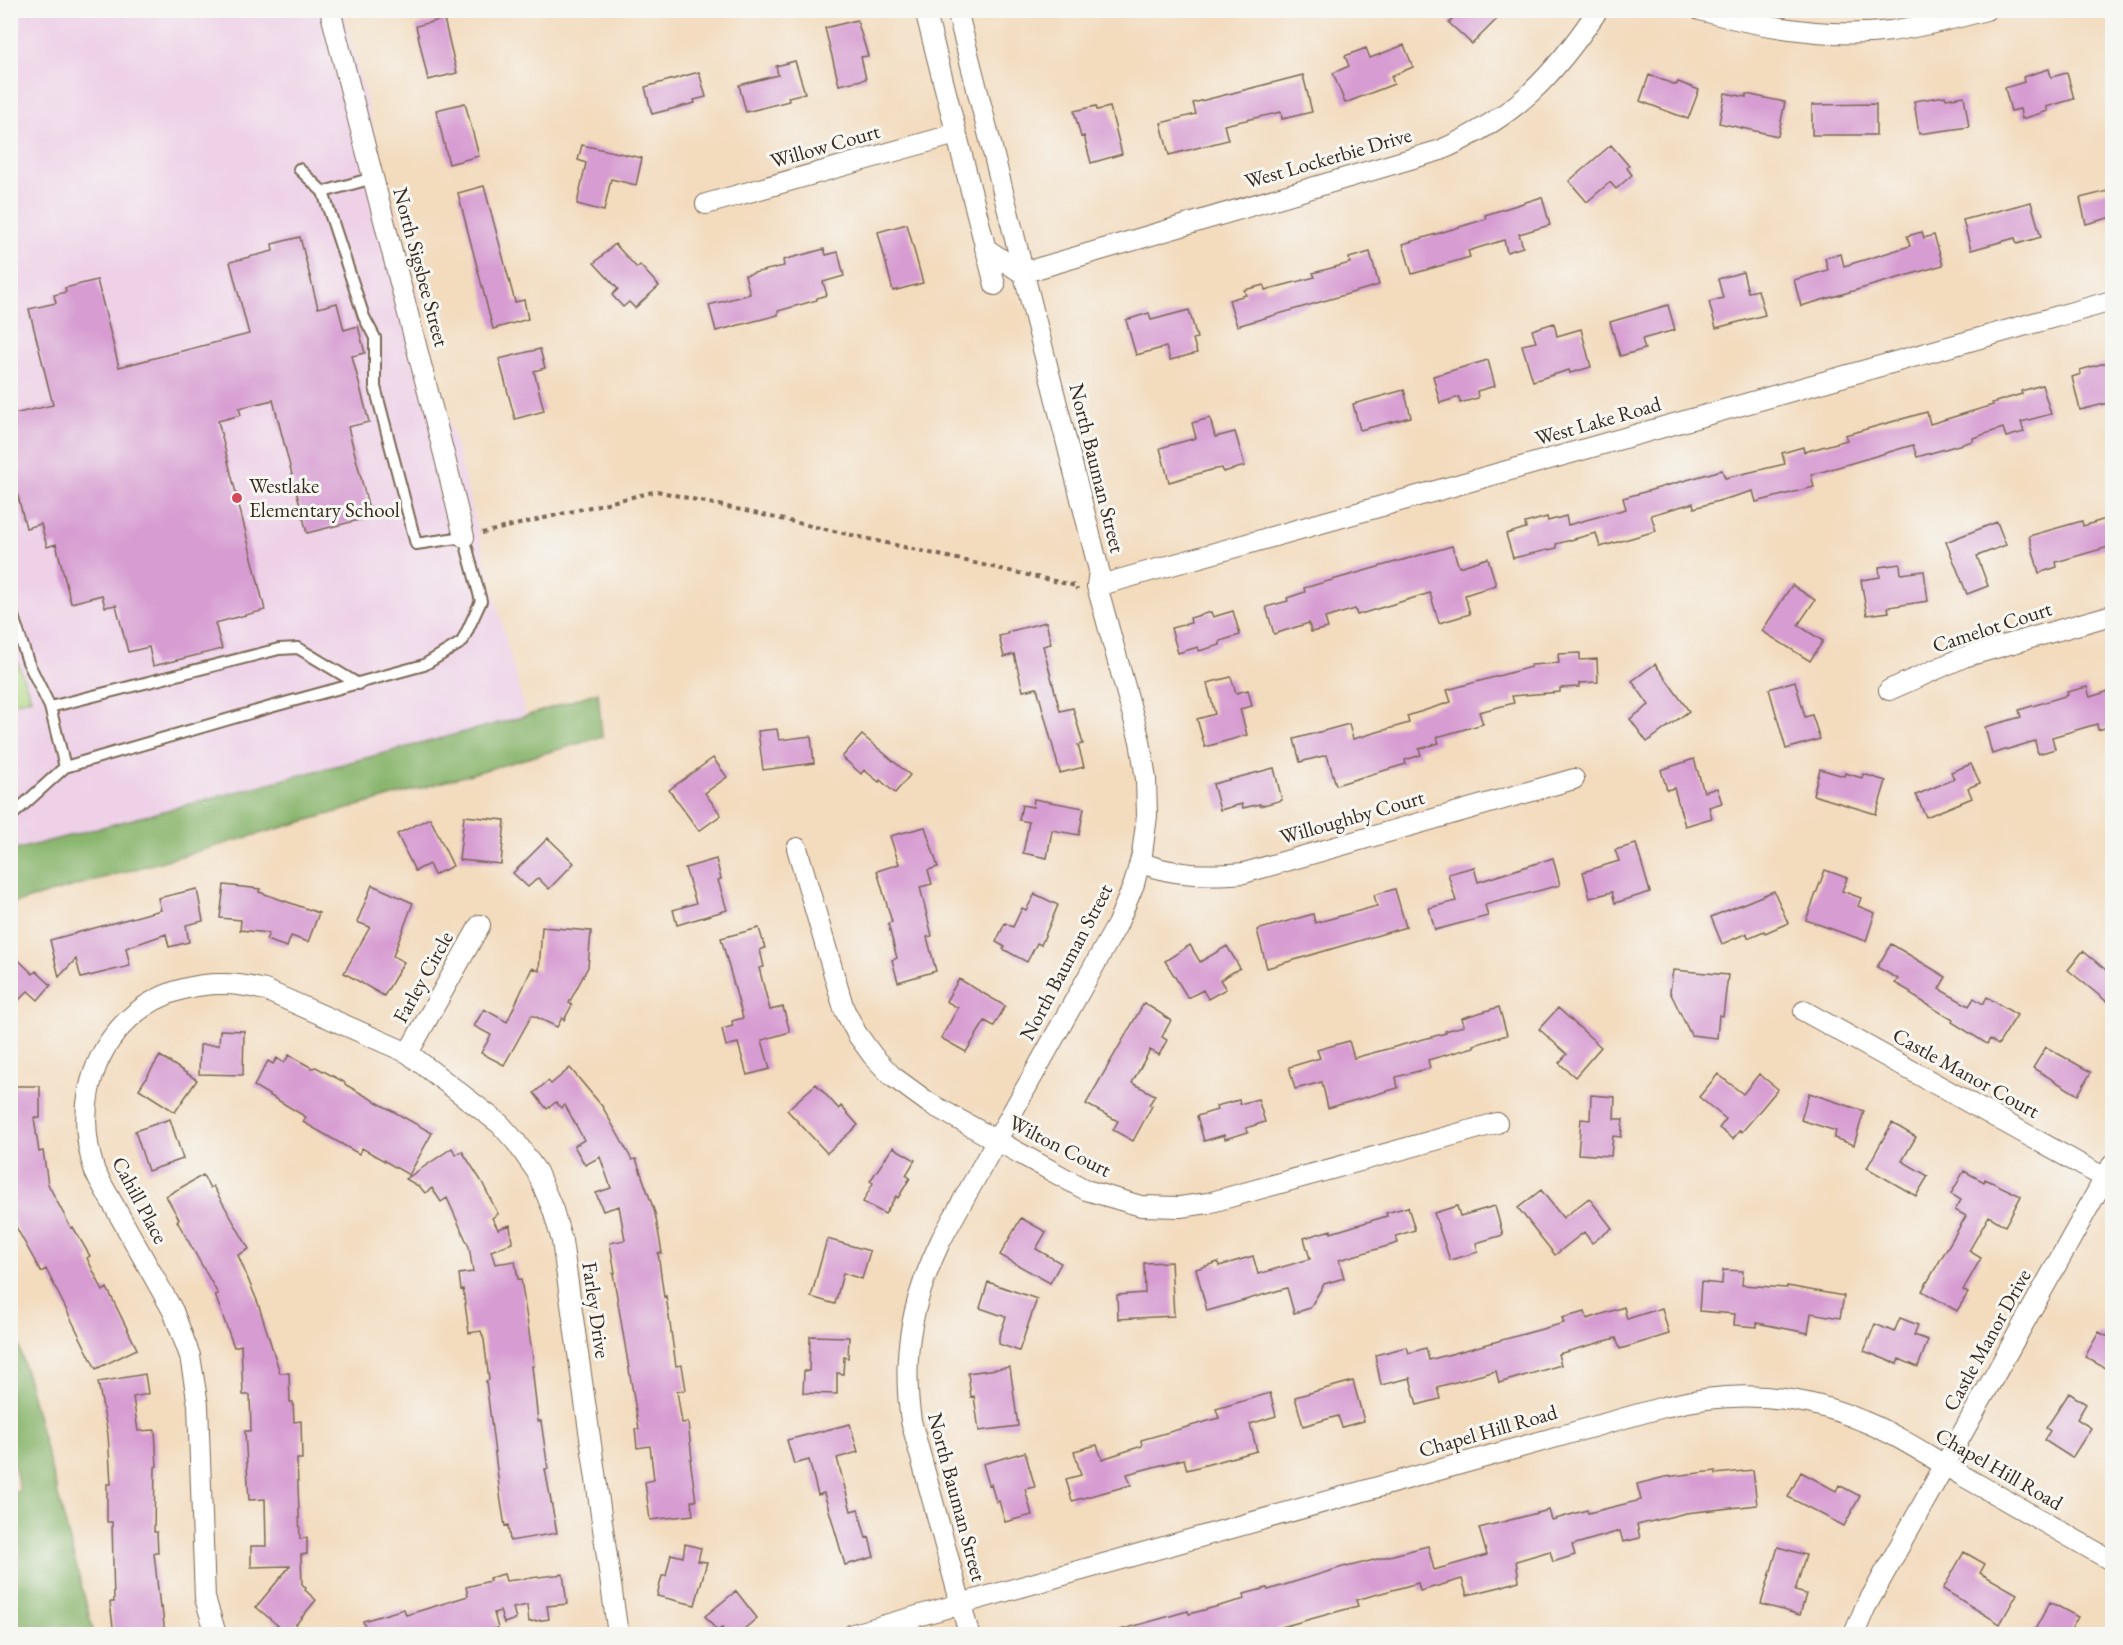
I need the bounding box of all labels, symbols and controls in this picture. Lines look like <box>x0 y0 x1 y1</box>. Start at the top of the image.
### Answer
street label: Willow Court <box>767 117 883 174</box>
street label: West Lockerbie Drive <box>1241 121 1414 194</box>
street label: North Sigsbee Street <box>387 184 456 350</box>
street label: North Bauman Street <box>1063 380 1132 556</box>
street label: West Lake Road <box>1532 390 1664 451</box>
place label: Westlake Elementary School <box>249 472 400 523</box>
marker: Westlake Elementary School <box>230 491 244 505</box>
street label: Camelot Court <box>1929 594 2055 659</box>
street label: Willoughby Court <box>1276 783 1428 850</box>
street label: North Bauman Street <box>1013 878 1118 1045</box>
street label: Farley Circle <box>386 926 459 1027</box>
street label: Castle Manor Court <box>1888 1021 2045 1124</box>
street label: Wilton Court <box>1005 1108 1116 1183</box>
street label: Cahill Place <box>106 1152 175 1248</box>
street label: Farley Drive <box>576 1260 617 1360</box>
street label: Castle Manor Drive <box>1936 1264 2037 1416</box>
street label: Chapel Hill Road <box>1415 1398 1561 1463</box>
street label: North Bauman Street <box>922 1410 993 1585</box>
street label: Chapel Hill Road <box>1931 1421 2068 1516</box>

